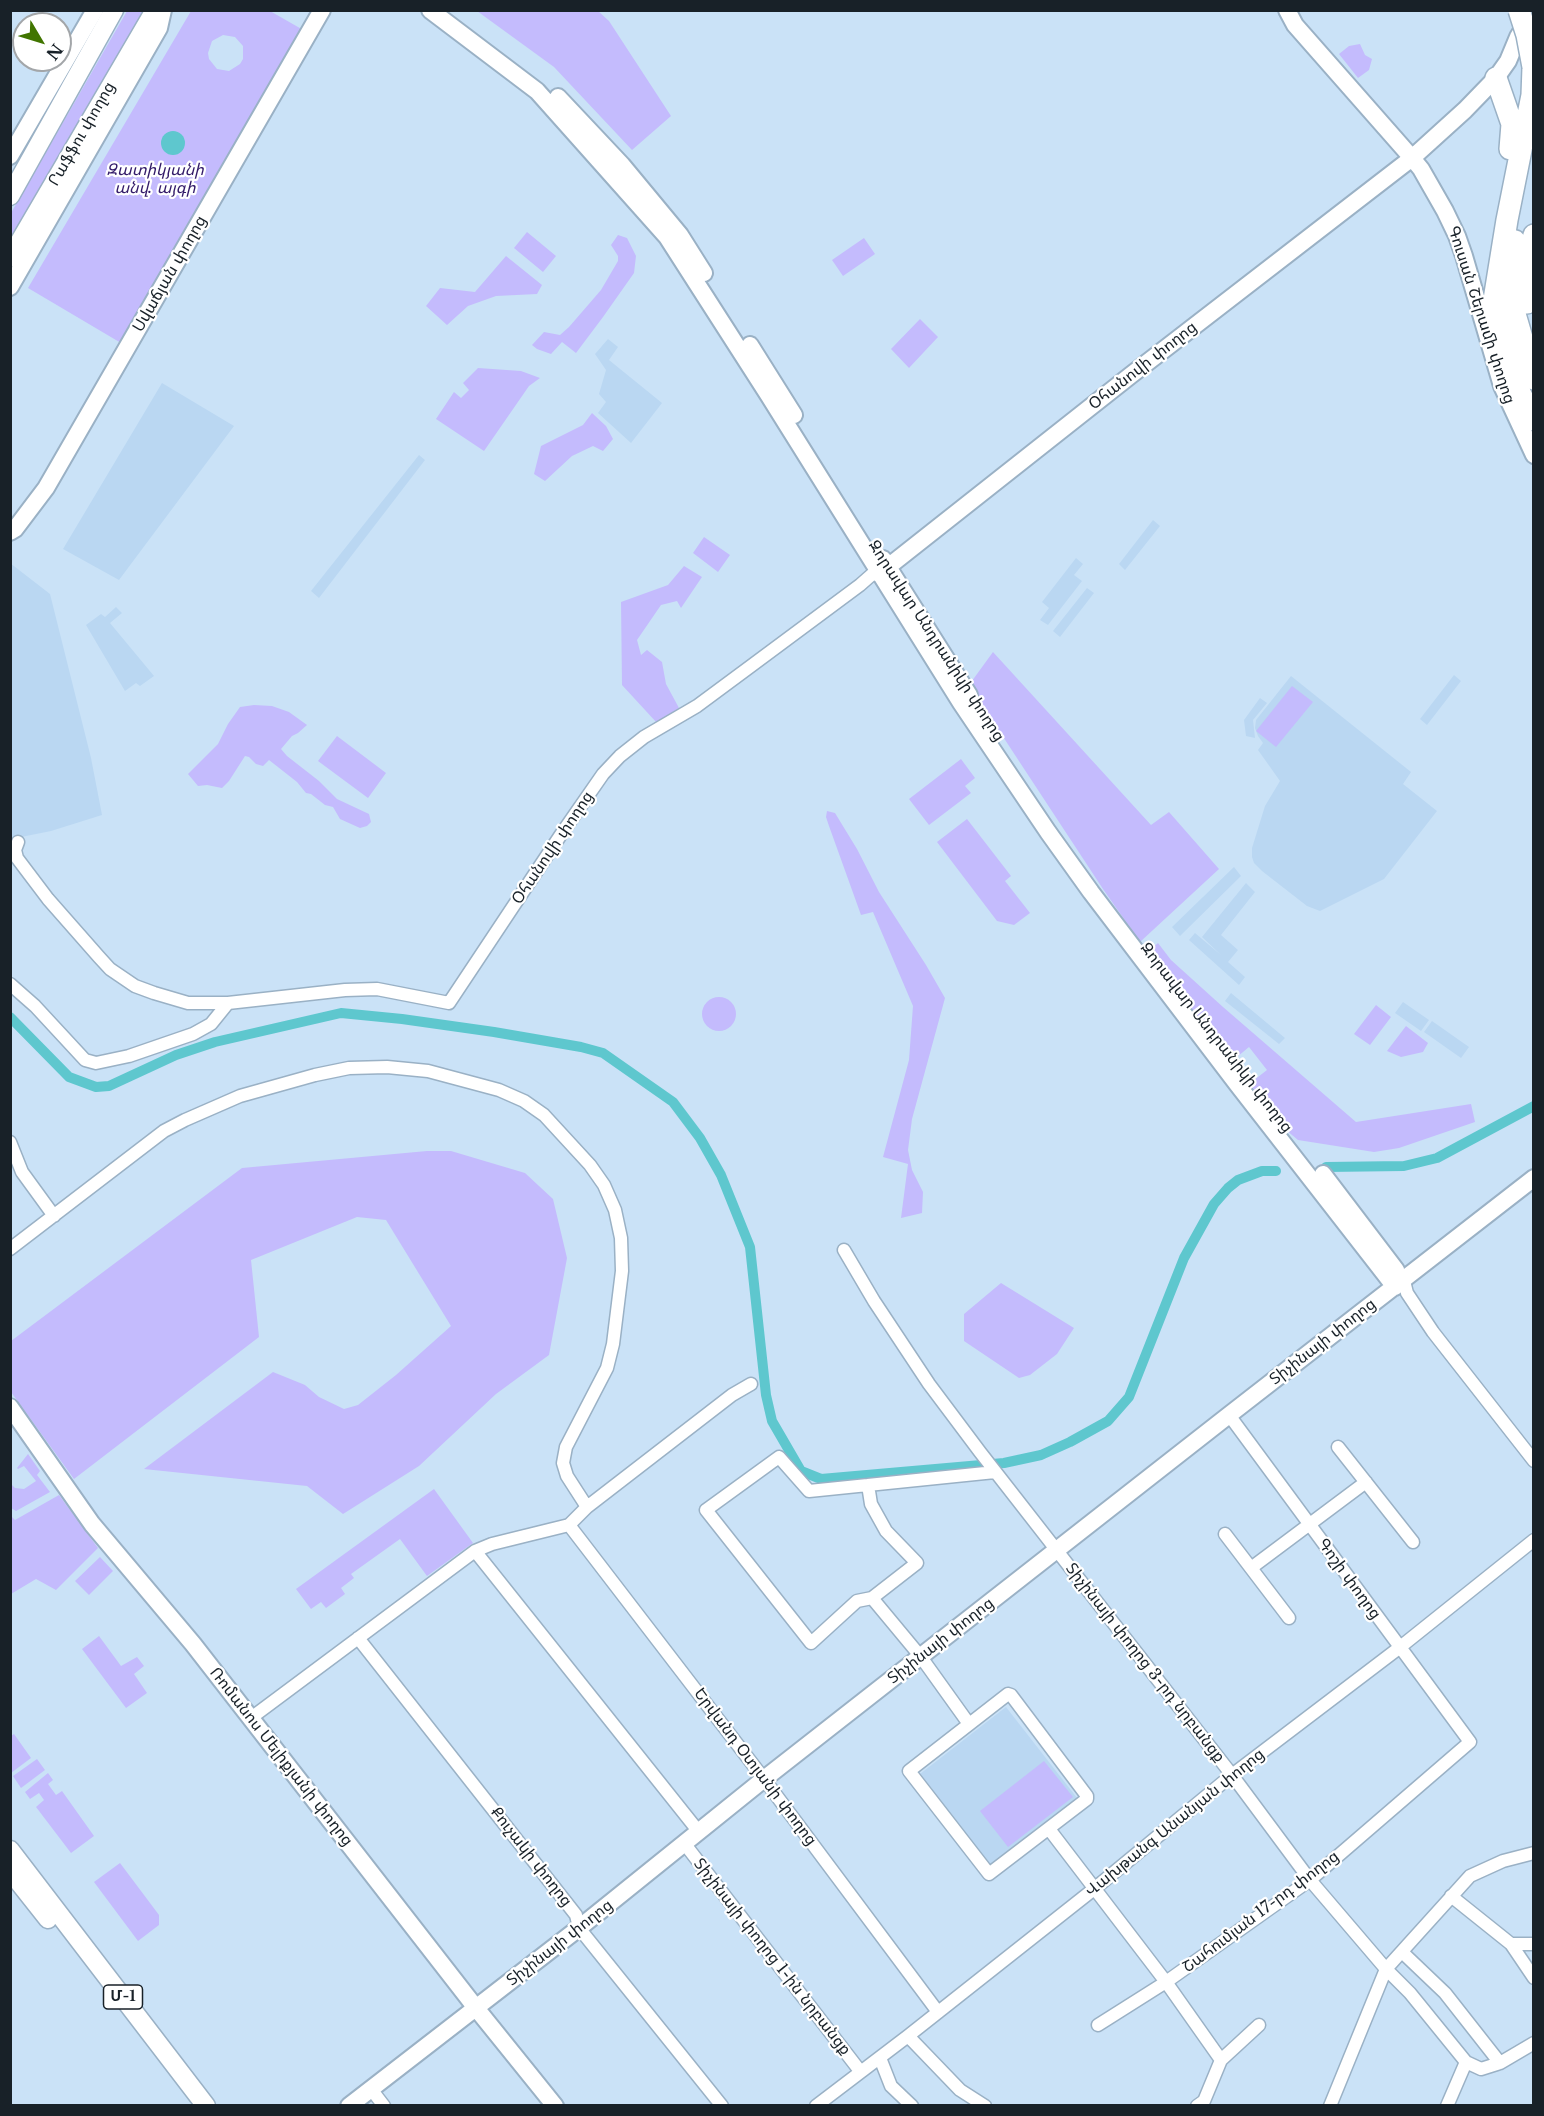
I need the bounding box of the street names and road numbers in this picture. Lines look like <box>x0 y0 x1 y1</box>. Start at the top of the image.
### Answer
street label: Րաֆֆու փողոց <box>44 79 120 189</box>
street label: Սվաճյան փողոց <box>129 212 211 336</box>
street label: Գուսան Շերամի փողոց <box>1443 224 1519 406</box>
street label: Օհանովի փողոց <box>1085 318 1201 414</box>
street label: Զորավար Անդրանիկի փողոց <box>864 537 1008 745</box>
street label: Օհանովի փողոց <box>508 788 598 908</box>
street label: Զորավար Անդրանիկի փողոց <box>1136 939 1296 1137</box>
street label: Տիչինայի փողոց <box>1266 1295 1380 1389</box>
street label: Գոշի փողոց <box>1313 1535 1385 1623</box>
street label: Տիչինայի փողոց 3-րդ նրբանցք <box>1061 1560 1229 1766</box>
street label: Տիչինայի փողոց <box>884 1594 998 1688</box>
street label: Ռոմանոս Մելիքյանի փողոց <box>205 1664 357 1850</box>
street label: Երվանդ Օտյանի փողոց <box>690 1684 820 1850</box>
street label: Վախթանգ Անանյան փողոց <box>1082 1745 1268 1901</box>
street label: Քուչակի փողոց <box>486 1803 576 1911</box>
street label: Շահումյան 17-րդ փողոց <box>1179 1847 1343 1977</box>
street label: Տիչինայի փողոց 1-ին նրբանցք <box>689 1855 855 2059</box>
street label: Տիչինայի փողոց <box>503 1896 617 1990</box>
road number: Մ-1 <box>104 1985 142 2009</box>

